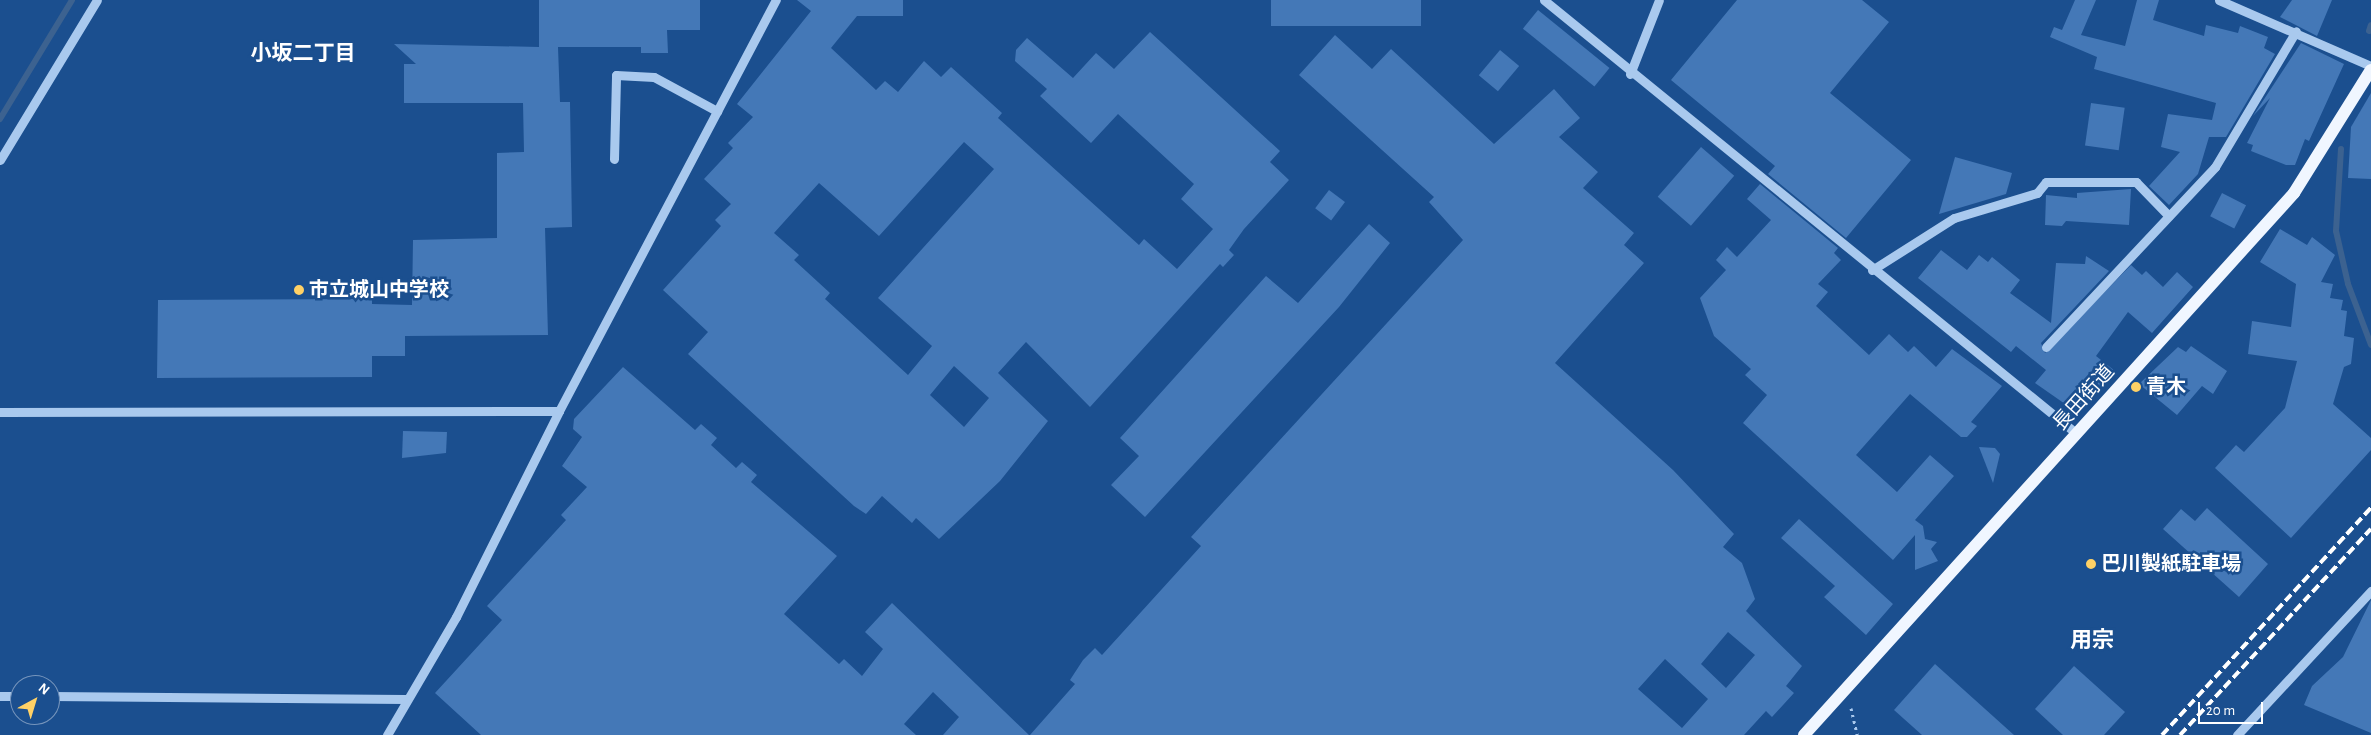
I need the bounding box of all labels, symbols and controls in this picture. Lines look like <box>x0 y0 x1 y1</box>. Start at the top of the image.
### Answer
district label: 小坂二丁目 <box>251 41 355 67</box>
place label: 市立城山中学校 <box>309 278 449 302</box>
marker: 市立城山中学校 <box>293 284 305 296</box>
street label: 長田街道 <box>2048 360 2120 436</box>
place label: 青木 <box>2146 375 2186 399</box>
marker: 青木 <box>2130 381 2142 393</box>
place label: 巴川製紙駐車場 <box>2101 552 2241 576</box>
marker: 巴川製紙駐車場 <box>2085 558 2097 570</box>
district label: 用宗 <box>2070 628 2114 654</box>
north arrow <box>10 675 60 725</box>
text: N <box>36 681 52 698</box>
scale bar <box>2201 692 2266 724</box>
text: 20 m <box>2206 703 2235 718</box>

